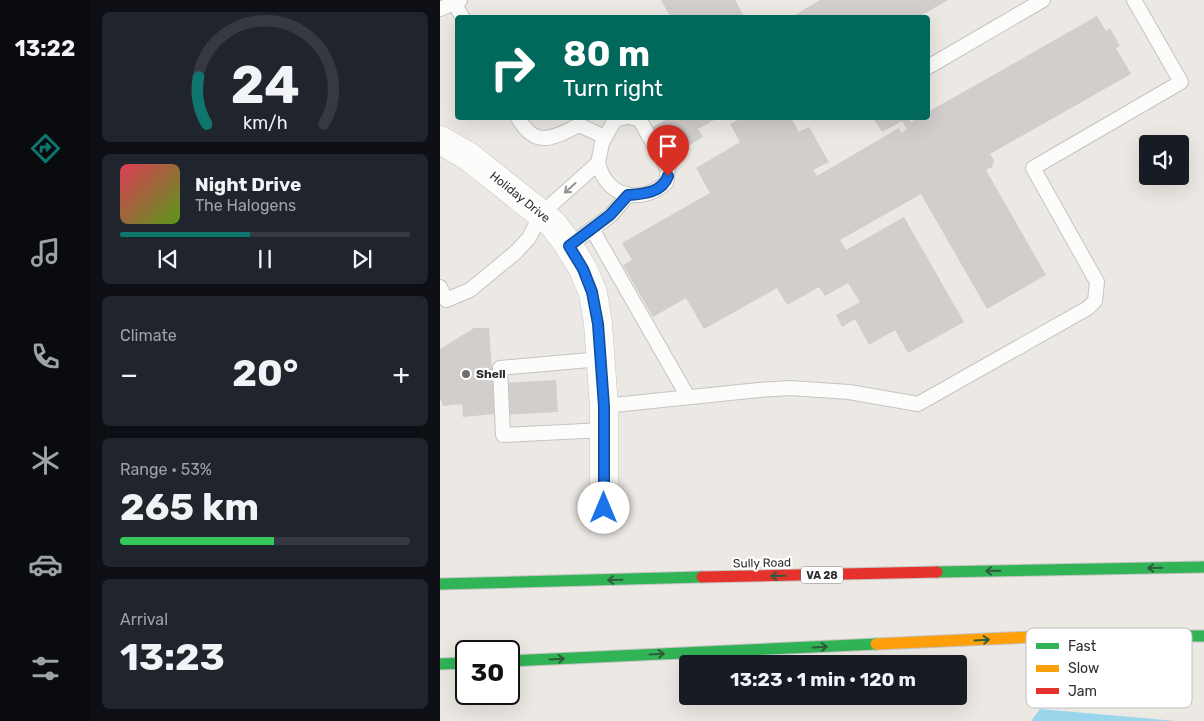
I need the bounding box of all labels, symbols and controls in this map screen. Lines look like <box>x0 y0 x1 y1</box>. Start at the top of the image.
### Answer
text: 80 m <box>563 33 650 75</box>
text: 13:22 <box>15 35 75 62</box>
icon: right <box>480 35 545 100</box>
text: 24 <box>230 54 300 116</box>
text: Turn right <box>563 75 663 102</box>
text: km/h <box>243 112 287 133</box>
pin <box>647 125 689 176</box>
icon: directions <box>28 131 63 166</box>
icon: arrive <box>654 132 682 160</box>
map controls <box>1139 135 1189 185</box>
button: sound <box>1139 135 1189 185</box>
street label: Holiday Drive <box>487 169 553 226</box>
text: Night Drive <box>195 173 301 196</box>
one-way arrow <box>563 183 576 194</box>
text: The Halogens <box>195 196 296 215</box>
icon: music <box>28 235 63 270</box>
icon: previous <box>154 245 182 273</box>
icon: pause <box>251 245 279 273</box>
icon: next <box>348 245 376 273</box>
text: Climate <box>120 326 177 345</box>
icon: phone <box>28 339 63 374</box>
text: 20° <box>232 350 298 396</box>
text: − <box>120 358 138 391</box>
text: + <box>393 358 410 391</box>
place label: Shell <box>476 367 506 381</box>
marker: Shell <box>460 368 472 380</box>
icon: climate <box>28 443 63 478</box>
text: Range · 53% <box>120 460 212 479</box>
position arrow <box>577 481 629 533</box>
text: 265 km <box>120 484 259 530</box>
icon: car <box>28 547 63 582</box>
street label: Sully Road <box>733 555 791 571</box>
one-way arrow <box>1148 563 1164 573</box>
road number: VA 28 <box>801 566 843 584</box>
one-way arrow <box>985 566 1002 576</box>
one-way arrow <box>770 571 786 581</box>
one-way arrow <box>608 575 624 585</box>
text: Arrival <box>120 610 168 629</box>
legend <box>1026 628 1192 708</box>
text: 13:23 <box>120 634 225 680</box>
one-way arrow <box>974 635 990 644</box>
text: Fast <box>1068 638 1097 655</box>
speed limit sign: 30 <box>455 640 520 705</box>
one-way arrow <box>811 642 827 651</box>
one-way arrow <box>649 649 665 659</box>
icon: filters <box>28 651 63 686</box>
one-way arrow <box>549 654 565 663</box>
text: Slow <box>1068 660 1099 677</box>
text: 13:23 · 1 min · 120 m <box>730 668 916 691</box>
text: Jam <box>1068 683 1097 700</box>

